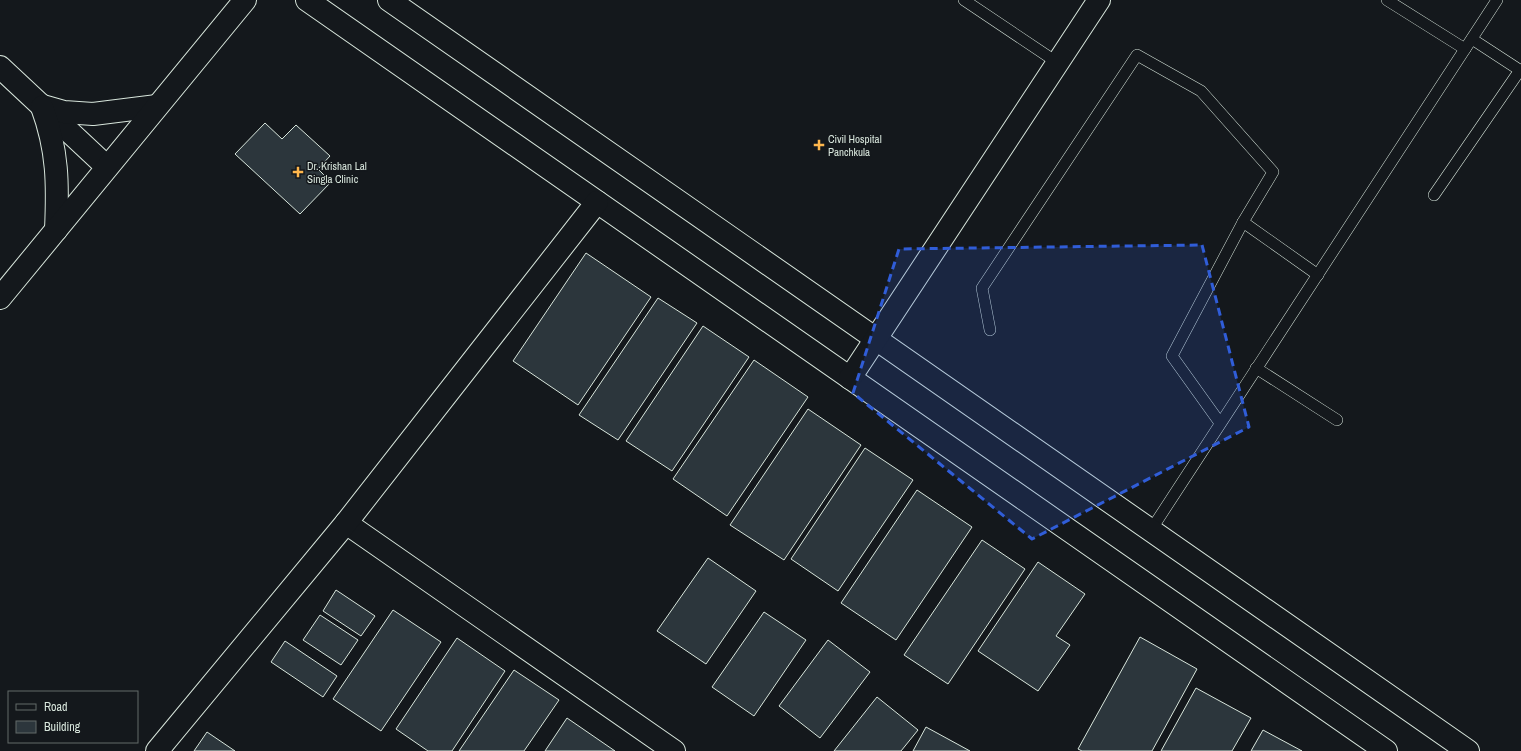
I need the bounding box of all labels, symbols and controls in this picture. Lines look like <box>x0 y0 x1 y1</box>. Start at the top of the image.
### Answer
place label: Civil Hospital Panchkula <box>828 132 882 159</box>
marker: Civil Hospital Panchkula <box>813 139 825 151</box>
place label: Dr. Krishan Lal Singla Clinic <box>307 159 367 186</box>
marker: Dr. Krishan Lal Singla Clinic <box>292 166 304 178</box>
legend <box>8 691 138 743</box>
text: Road <box>44 699 68 715</box>
text: Building <box>44 719 81 735</box>

